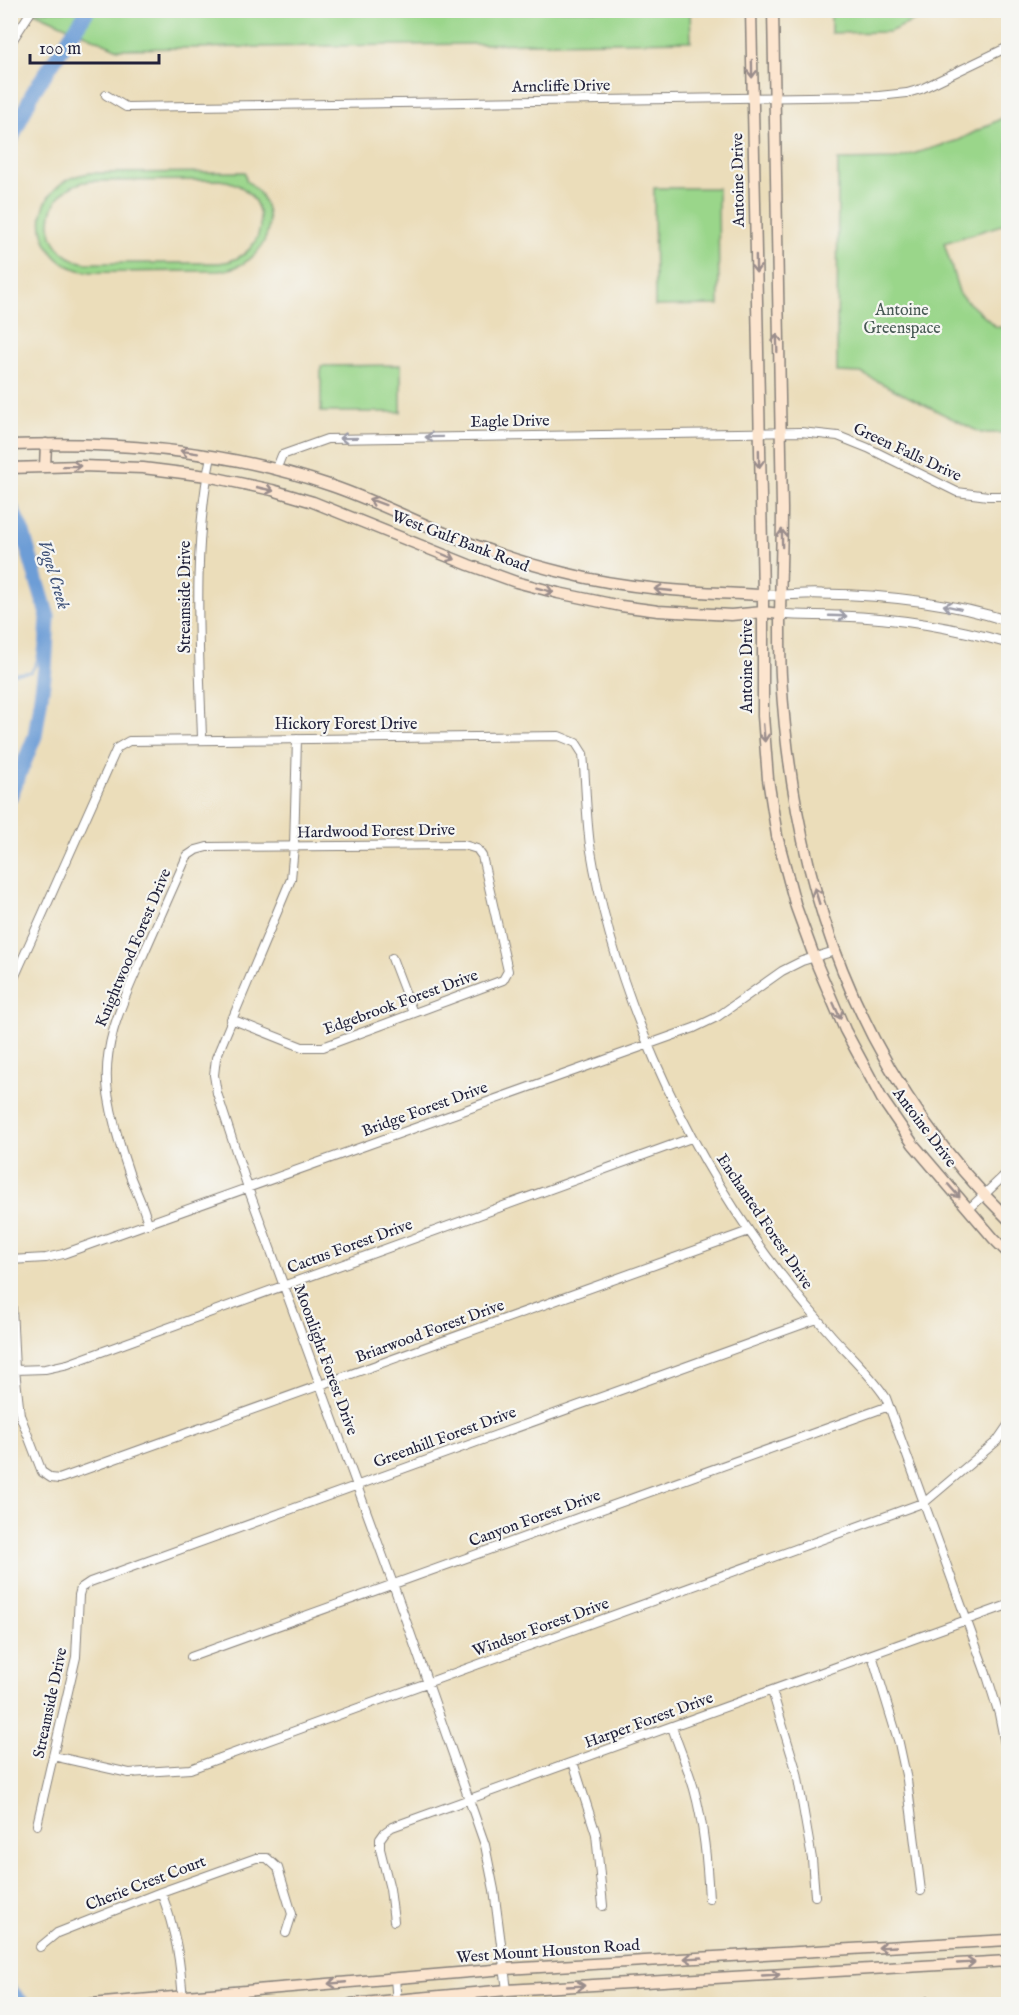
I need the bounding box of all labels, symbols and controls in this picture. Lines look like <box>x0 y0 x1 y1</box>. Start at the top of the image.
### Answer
scale bar <box>30 27 159 65</box>
text: 100 m <box>39 38 81 61</box>
one-way arrow <box>746 58 757 78</box>
street label: Arncliffe Drive <box>511 76 610 98</box>
street label: Antoine Drive <box>728 133 750 228</box>
one-way arrow <box>750 253 762 273</box>
park label: Antoine Greenspace <box>863 301 941 339</box>
one-way arrow <box>772 333 783 353</box>
street label: Eagle Drive <box>470 411 550 433</box>
street label: Green Falls Drive <box>850 419 964 487</box>
one-way arrow <box>425 431 445 442</box>
one-way arrow <box>338 433 358 444</box>
one-way arrow <box>180 447 200 458</box>
one-way arrow <box>753 448 765 468</box>
one-way arrow <box>61 460 81 472</box>
one-way arrow <box>255 483 274 495</box>
one-way arrow <box>369 496 387 507</box>
street label: West Gulf Bank Road <box>389 507 532 578</box>
one-way arrow <box>776 528 788 548</box>
water label: Vogel Creek <box>32 538 74 612</box>
street label: Streamside Drive <box>176 541 196 653</box>
one-way arrow <box>438 551 456 562</box>
one-way arrow <box>653 584 673 595</box>
one-way arrow <box>535 585 554 596</box>
one-way arrow <box>942 601 961 613</box>
one-way arrow <box>828 610 848 621</box>
street label: Antoine Drive <box>738 619 758 714</box>
street label: Hickory Forest Drive <box>275 715 417 735</box>
one-way arrow <box>759 723 770 742</box>
street label: Hardwood Forest Drive <box>297 821 455 843</box>
street label: Knightwood Forest Drive <box>92 866 176 1030</box>
one-way arrow <box>811 887 822 906</box>
street label: Edgebrook Forest Drive <box>321 966 481 1040</box>
one-way arrow <box>832 1002 843 1020</box>
street label: Bridge Forest Drive <box>359 1078 491 1142</box>
street label: Antoine Drive <box>887 1084 960 1172</box>
street label: Enchanted Forest Drive <box>711 1151 817 1293</box>
one-way arrow <box>947 1183 961 1198</box>
street label: Cactus Forest Drive <box>285 1215 415 1279</box>
street label: Moonlight Forest Drive <box>288 1282 362 1438</box>
street label: Briarwood Forest Drive <box>353 1296 507 1368</box>
street label: Greenhill Forest Drive <box>371 1403 519 1473</box>
street label: Canyon Forest Drive <box>466 1486 604 1552</box>
street label: Windsor Forest Drive <box>470 1594 612 1662</box>
street label: Streamside Drive <box>30 1646 72 1760</box>
street label: Harper Forest Drive <box>582 1688 716 1754</box>
street label: Cherie Crest Court <box>83 1852 209 1916</box>
street label: West Mount Houston Road <box>456 1936 641 1968</box>
one-way arrow <box>878 1941 898 1952</box>
one-way arrow <box>683 1953 703 1964</box>
one-way arrow <box>955 1958 975 1969</box>
one-way arrow <box>760 1969 780 1980</box>
one-way arrow <box>327 1978 347 1989</box>
one-way arrow <box>566 1980 586 1991</box>

